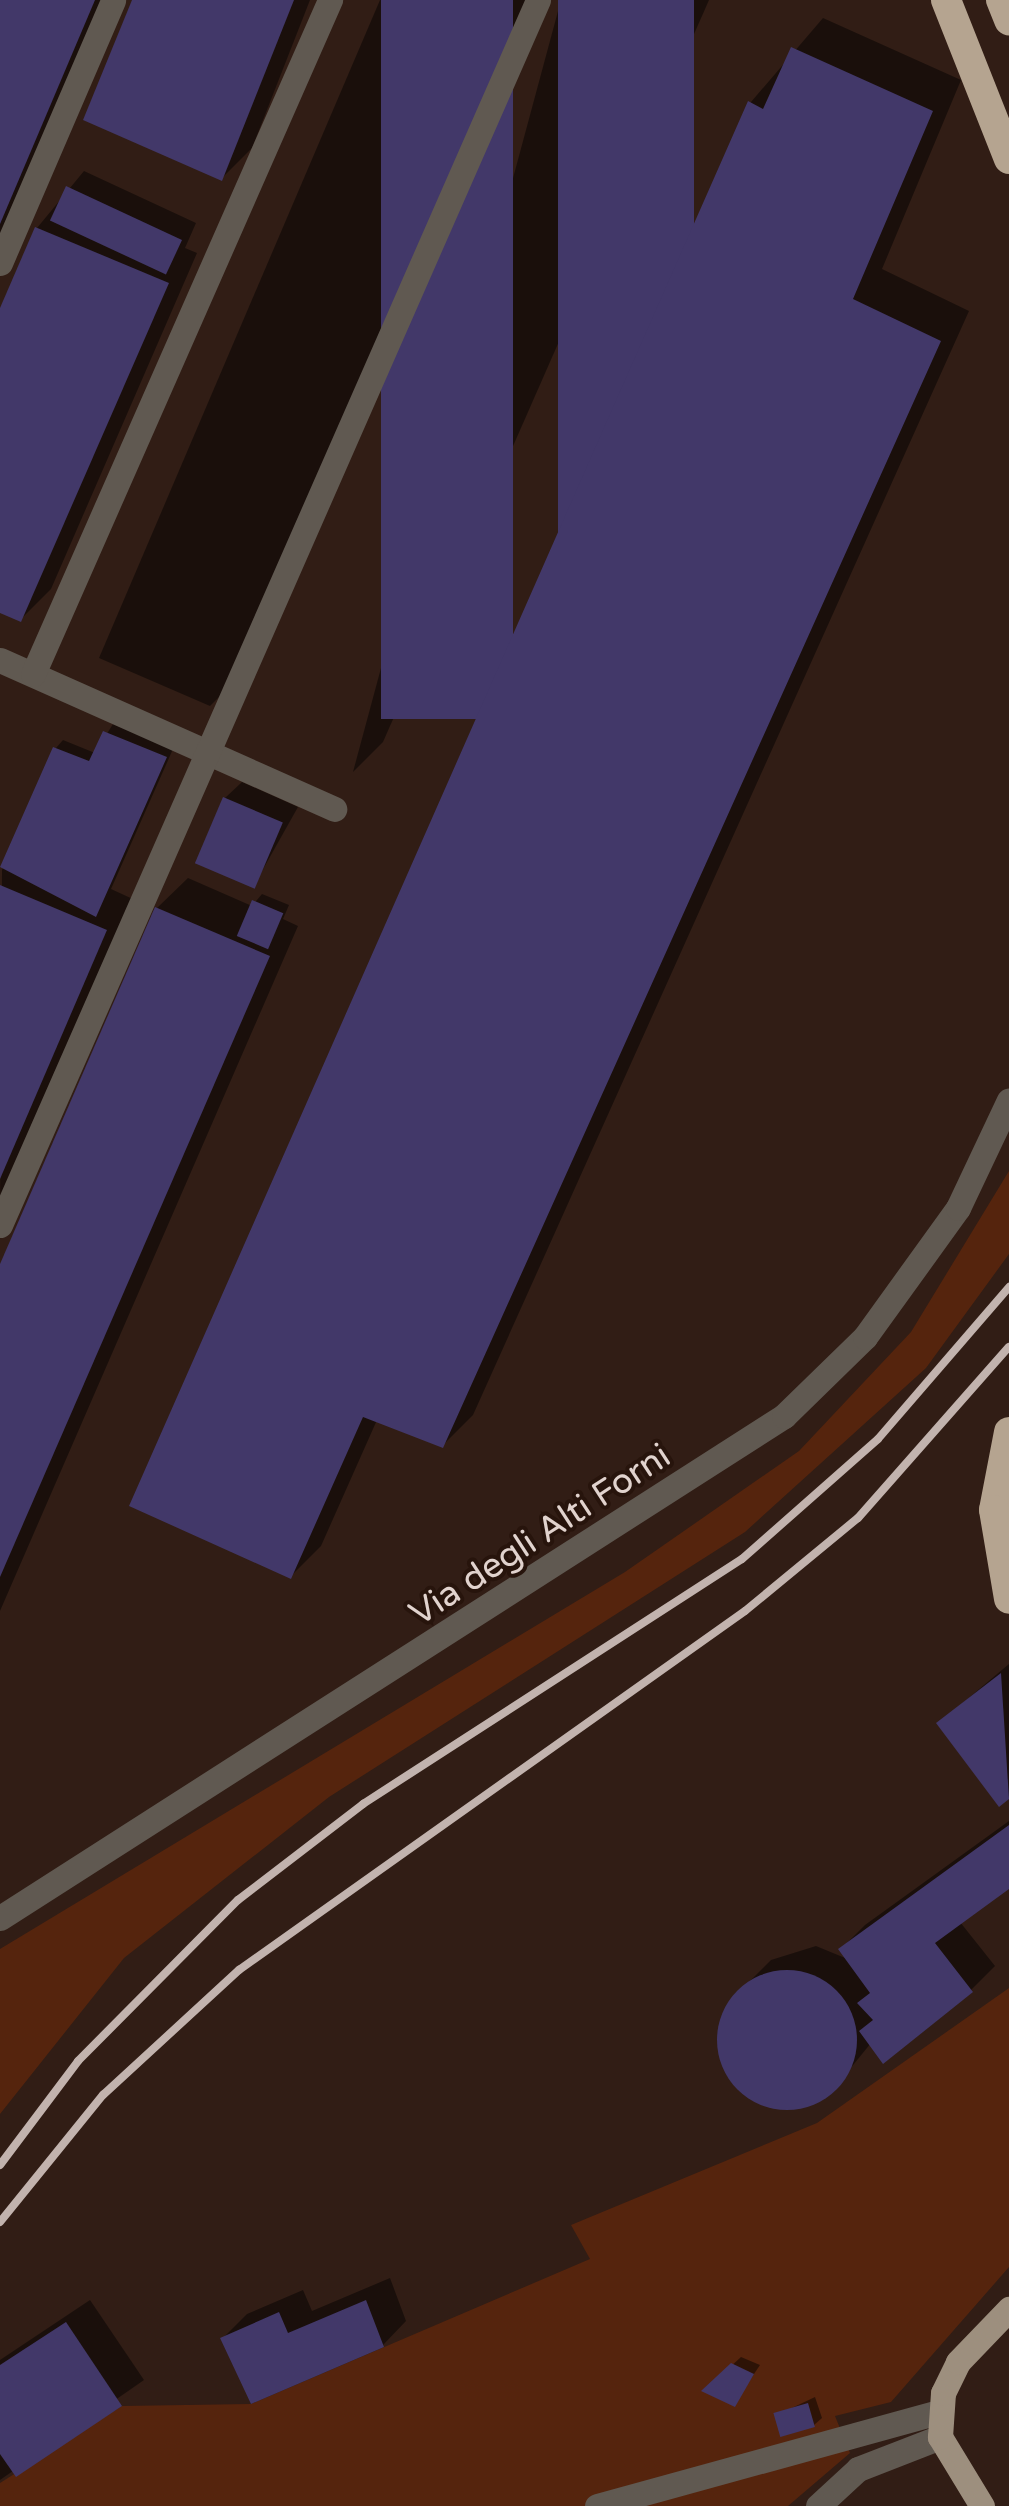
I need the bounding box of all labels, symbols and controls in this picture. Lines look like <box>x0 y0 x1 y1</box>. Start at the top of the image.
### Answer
street label: Via degli Alti Forni <box>402 1435 678 1635</box>

